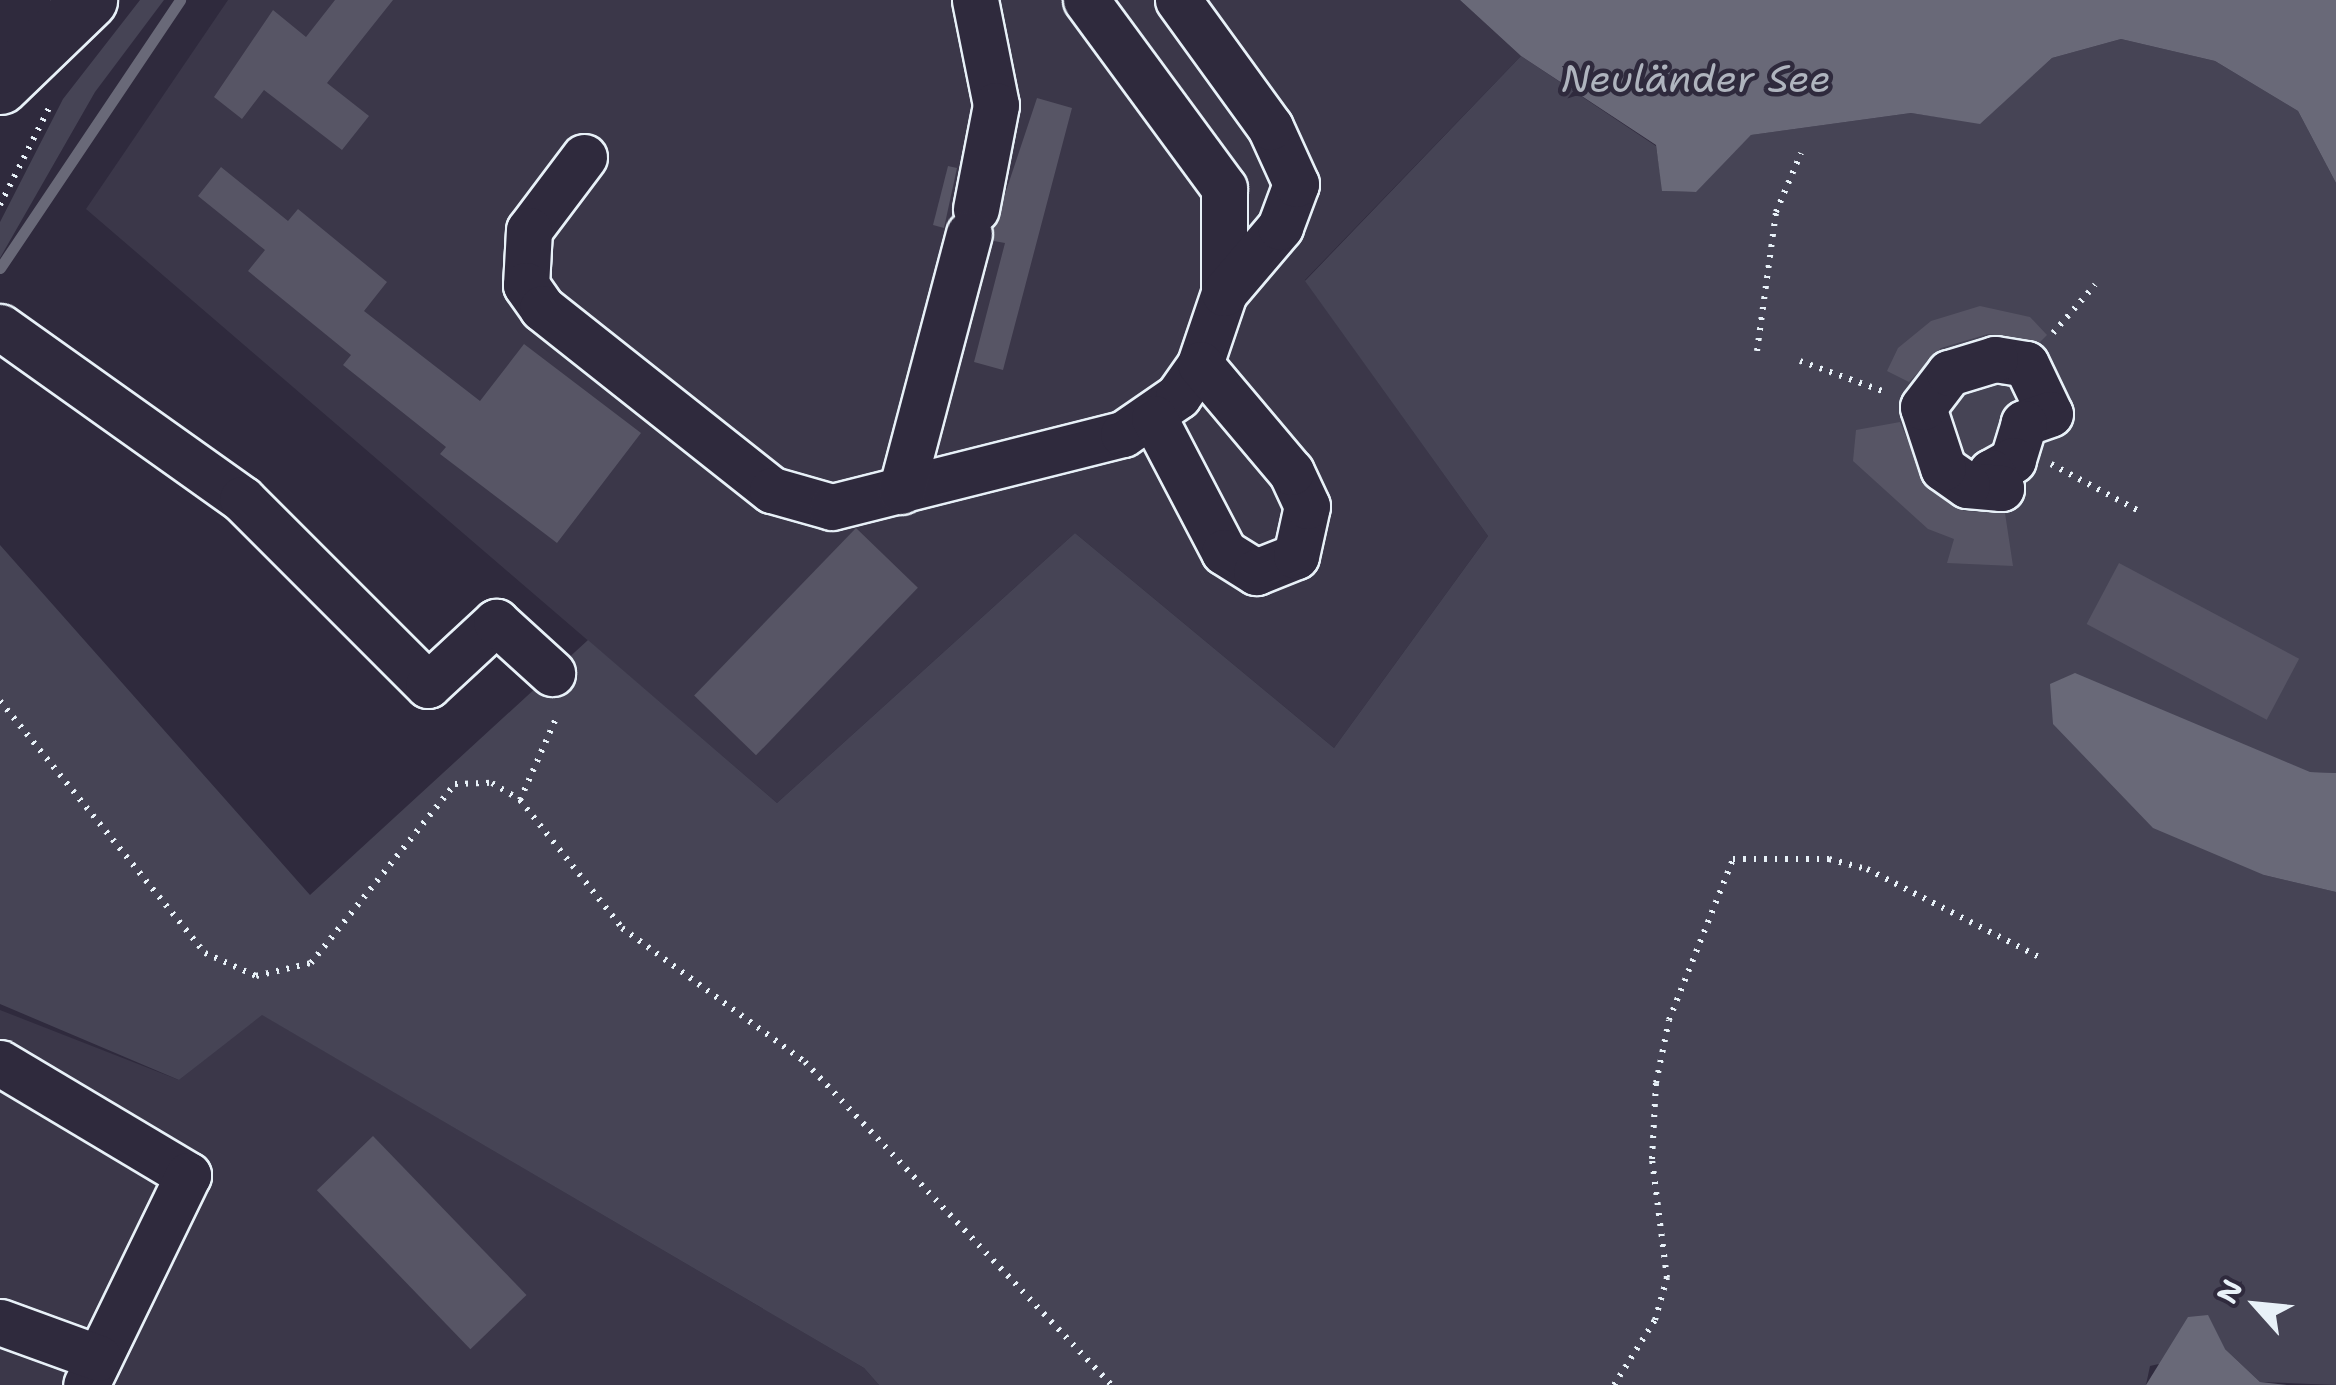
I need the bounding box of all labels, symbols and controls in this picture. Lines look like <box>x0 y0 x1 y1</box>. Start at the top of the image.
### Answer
water label: Neuländer See <box>1561 56 1831 102</box>
north arrow <box>2206 1255 2306 1355</box>
text: N <box>2207 1273 2251 1310</box>

